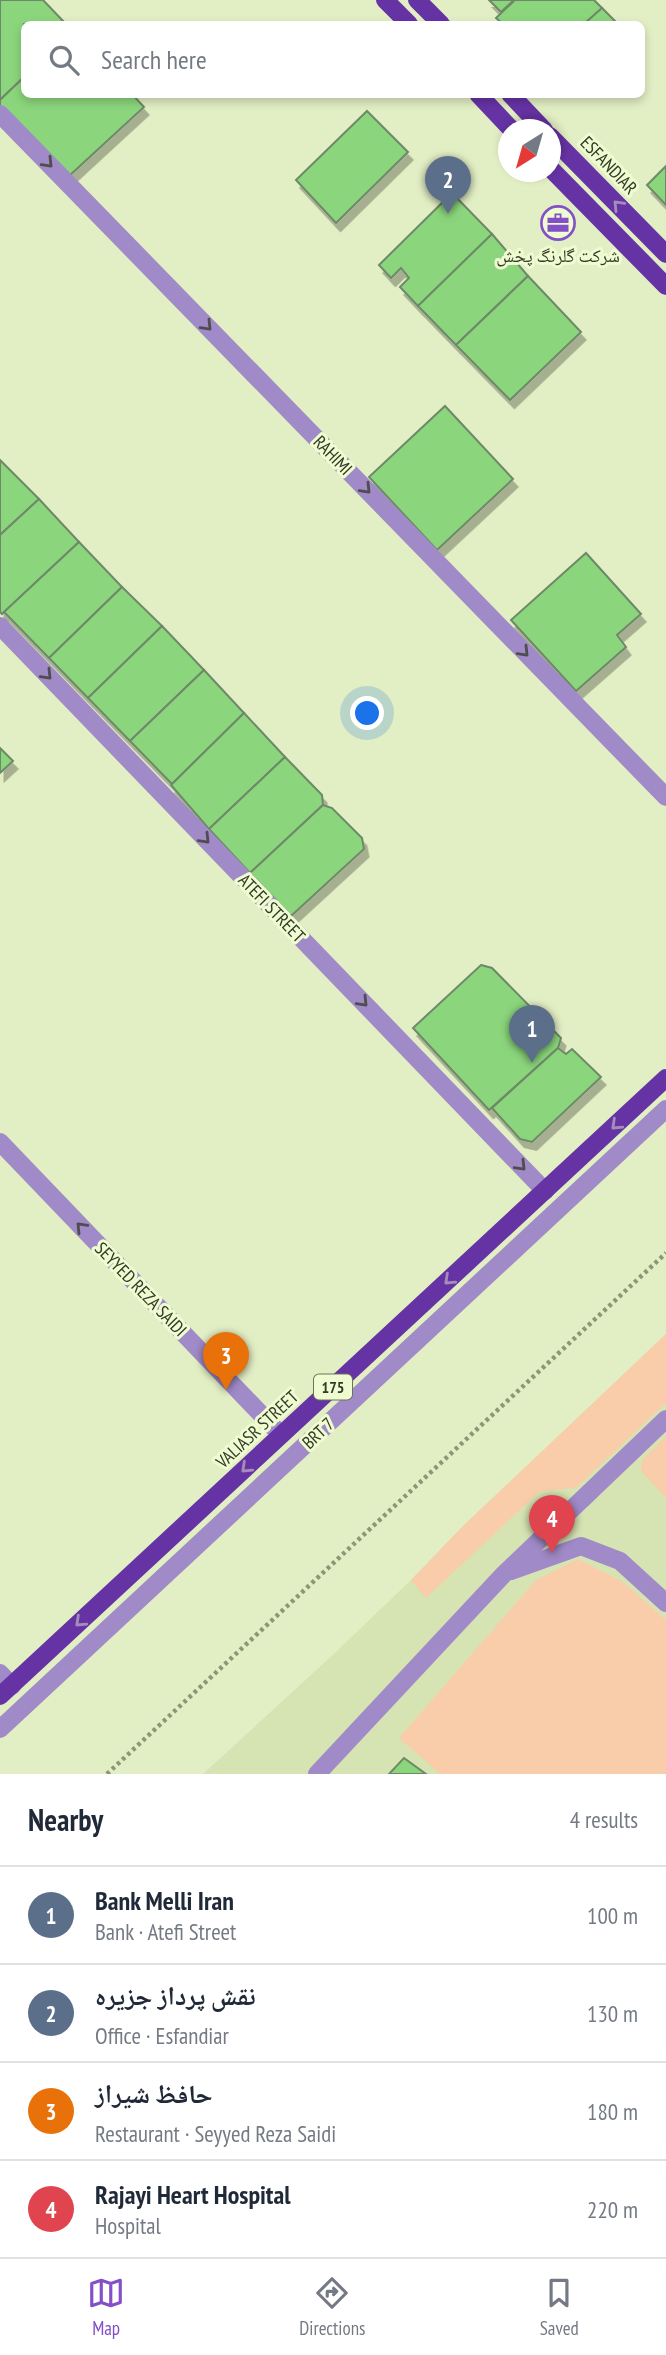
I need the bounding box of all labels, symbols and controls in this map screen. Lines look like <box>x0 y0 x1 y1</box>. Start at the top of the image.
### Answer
search box <box>21 21 645 98</box>
icon: search <box>45 41 83 79</box>
text: Search here <box>101 43 207 76</box>
north arrow <box>498 119 561 182</box>
street label: ESFANDIAR <box>576 131 642 199</box>
one-way arrow <box>39 155 52 168</box>
pin: 2 <box>425 156 471 214</box>
one-way arrow <box>614 200 627 213</box>
office icon: شرکت گلرنگ پخش <box>539 204 577 242</box>
place label: شرکت گلرنگ پخش <box>496 244 620 267</box>
one-way arrow <box>198 318 211 331</box>
street label: RAHIMI <box>309 430 357 480</box>
one-way arrow <box>357 481 370 494</box>
one-way arrow <box>516 643 529 656</box>
one-way arrow <box>39 667 52 680</box>
your location <box>350 696 384 730</box>
one-way arrow <box>197 830 210 843</box>
street label: ATEFI STREET <box>234 869 310 947</box>
one-way arrow <box>355 994 368 1007</box>
pin: 1 <box>509 1005 555 1063</box>
one-way arrow <box>611 1117 624 1129</box>
one-way arrow <box>512 1158 525 1171</box>
one-way arrow <box>77 1222 90 1235</box>
street label: SEYYED REZA SAIDI <box>90 1237 192 1341</box>
one-way arrow <box>444 1271 457 1284</box>
pin: 3 <box>203 1332 249 1390</box>
road number: 175 <box>314 1374 352 1400</box>
street label: VALIASR STREET <box>210 1385 303 1474</box>
street label: BRT 7 <box>297 1412 339 1454</box>
one-way arrow <box>241 1459 254 1472</box>
pin: 4 <box>529 1495 575 1553</box>
one-way arrow <box>75 1614 88 1627</box>
text: Nearby <box>28 1800 103 1839</box>
text: 4 results <box>570 1805 638 1834</box>
text: Bank Melli Iran <box>95 1884 234 1917</box>
text: 1 <box>46 1901 57 1930</box>
text: 100 m <box>587 1901 638 1930</box>
text: Bank · Atefi Street <box>95 1917 236 1946</box>
text: نقش پرداز جزیره <box>95 1979 256 2012</box>
text: 2 <box>46 1999 57 2028</box>
text: 130 m <box>587 1999 638 2028</box>
text: Office · Esfandiar <box>95 2021 229 2050</box>
text: حافظ شیراز <box>95 2077 213 2110</box>
text: 3 <box>46 2097 57 2126</box>
text: 180 m <box>587 2097 638 2126</box>
text: Restaurant · Seyyed Reza Saidi <box>95 2119 336 2148</box>
text: Rajayi Heart Hospital <box>95 2178 291 2211</box>
text: 4 <box>46 2195 57 2224</box>
text: 220 m <box>587 2195 638 2224</box>
text: Hospital <box>95 2211 161 2240</box>
tab: Map <box>87 2274 125 2340</box>
tab: Directions <box>299 2274 365 2340</box>
tab: Saved <box>540 2274 579 2340</box>

